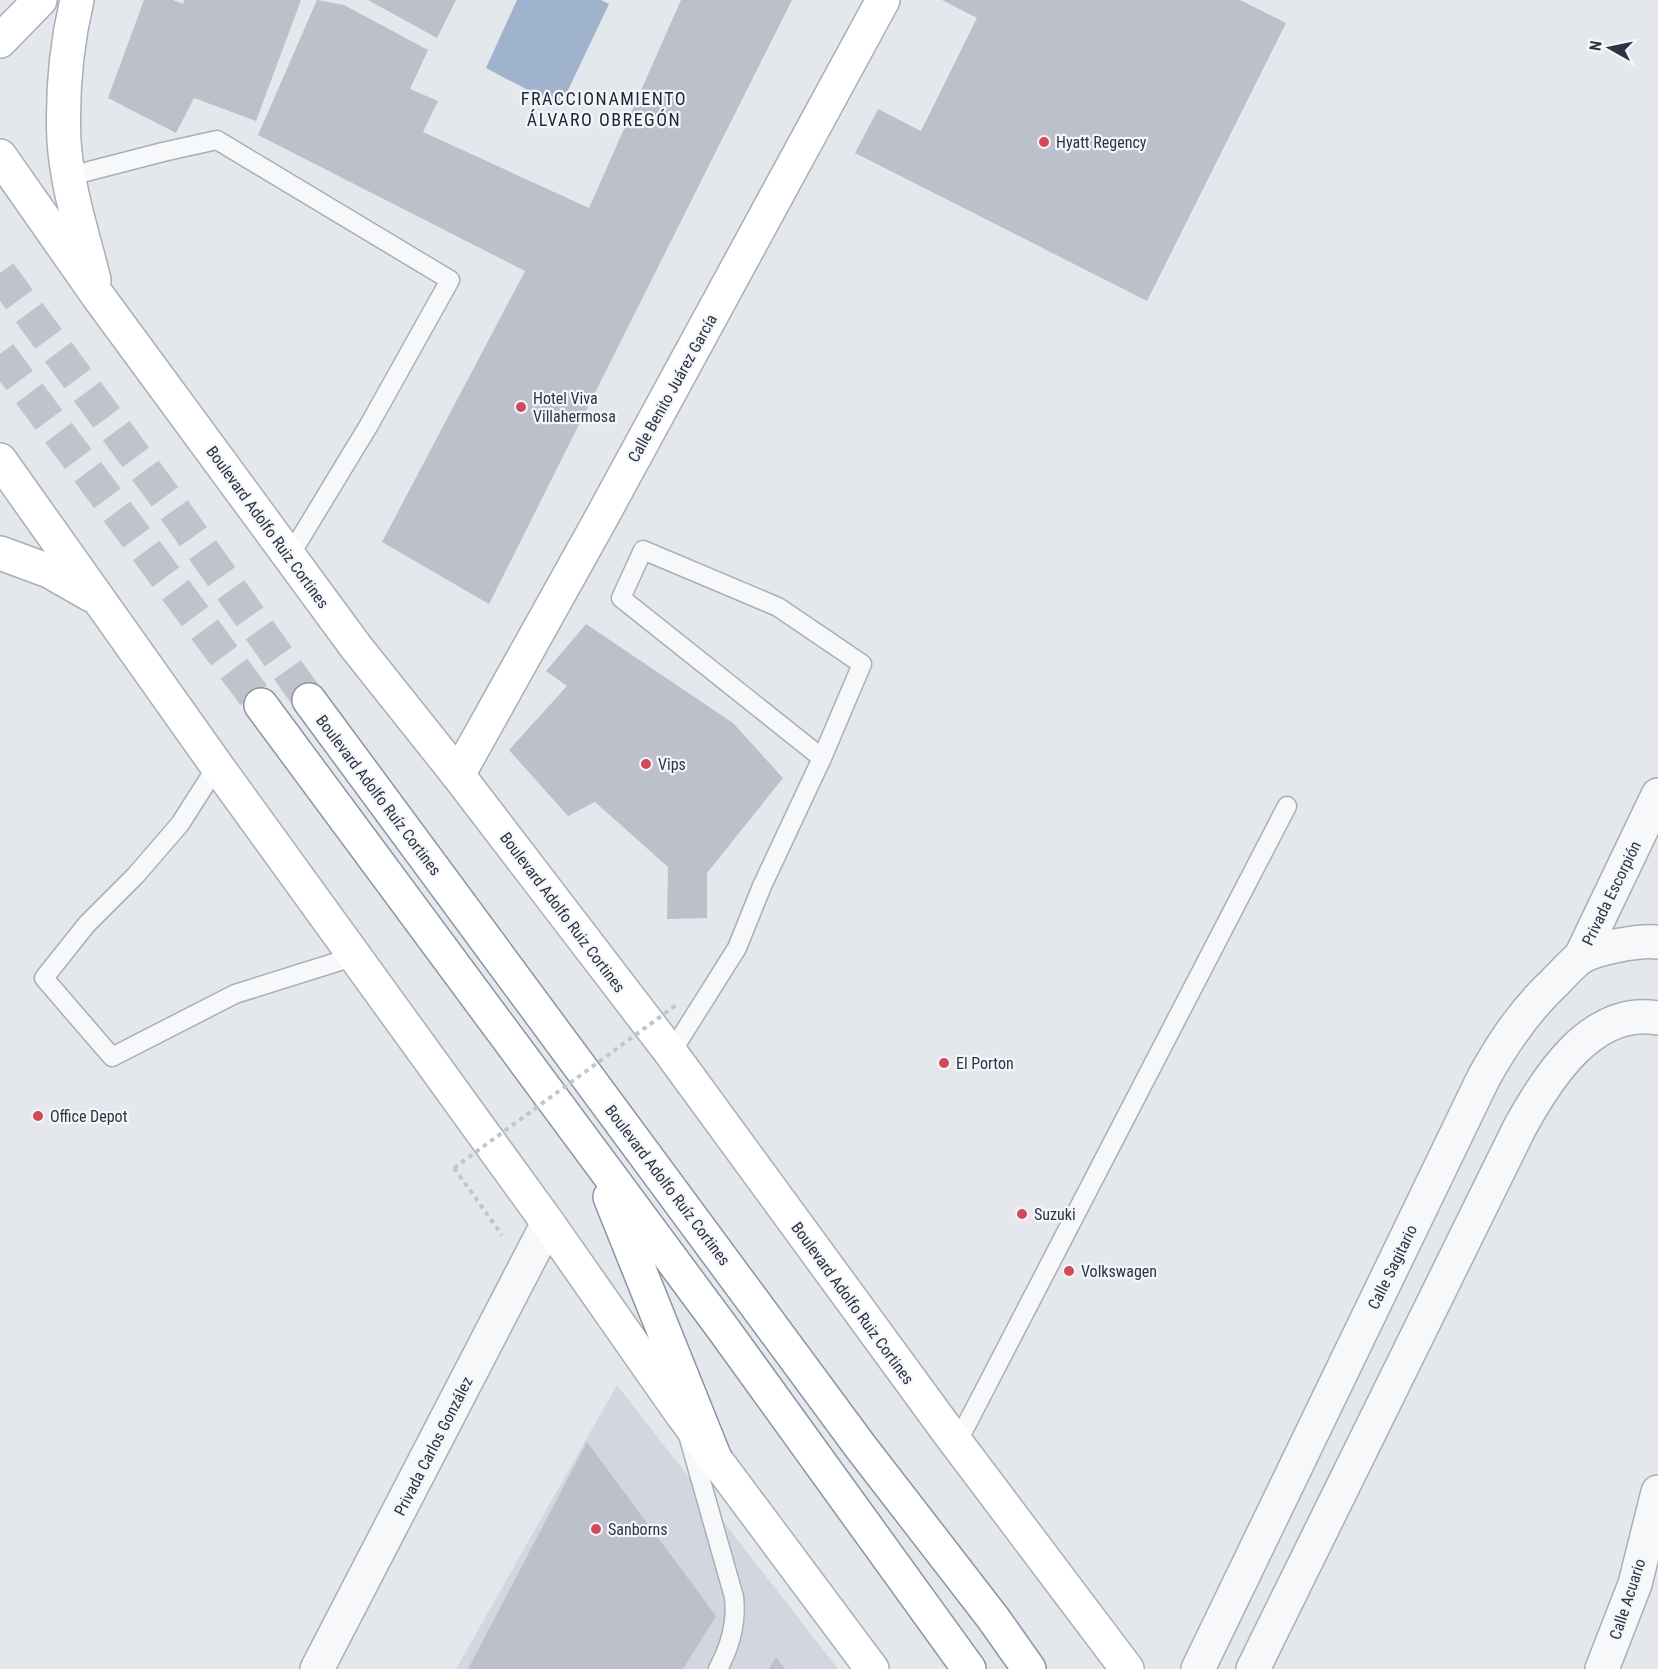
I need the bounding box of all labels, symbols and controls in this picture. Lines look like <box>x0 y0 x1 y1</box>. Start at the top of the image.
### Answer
north arrow <box>1580 18 1640 78</box>
text: N <box>1586 39 1606 52</box>
district label: FRACCIONAMIENTO ÁLVARO OBREGÓN <box>521 88 687 130</box>
place label: Hyatt Regency <box>1056 133 1147 152</box>
marker: Hyatt Regency <box>1037 135 1051 149</box>
street label: Calle Benito Juárez García <box>624 311 721 465</box>
place label: Hotel Viva Villahermosa <box>533 389 616 426</box>
marker: Hotel Viva Villahermosa <box>514 400 528 414</box>
street label: Boulevard Adolfo Ruiz Cortines <box>202 442 333 612</box>
street label: Boulevard Adolfo Ruíz Cortines <box>312 711 445 879</box>
place label: Vips <box>658 755 686 774</box>
marker: Vips <box>639 757 653 771</box>
street label: Boulevard Adolfo Ruiz Cortines <box>496 828 629 996</box>
street label: Privada Escorpión <box>1578 838 1645 949</box>
place label: El Porton <box>956 1054 1014 1073</box>
marker: El Porton <box>937 1056 951 1070</box>
street label: Boulevard Adolfo Ruíz Cortines <box>601 1101 734 1269</box>
place label: Office Depot <box>50 1107 128 1126</box>
marker: Office Depot <box>31 1109 45 1123</box>
place label: Suzuki <box>1034 1205 1076 1224</box>
marker: Suzuki <box>1015 1207 1029 1221</box>
street label: Boulevard Adolfo Ruiz Cortines <box>787 1218 918 1388</box>
street label: Calle Sagitario <box>1364 1222 1421 1313</box>
place label: Volkswagen <box>1081 1262 1157 1281</box>
marker: Volkswagen <box>1062 1264 1076 1278</box>
street label: Privada Carlos González <box>390 1374 477 1519</box>
place label: Sanborns <box>608 1520 668 1539</box>
marker: Sanborns <box>589 1522 603 1536</box>
street label: Calle Acuario <box>1605 1556 1649 1642</box>

